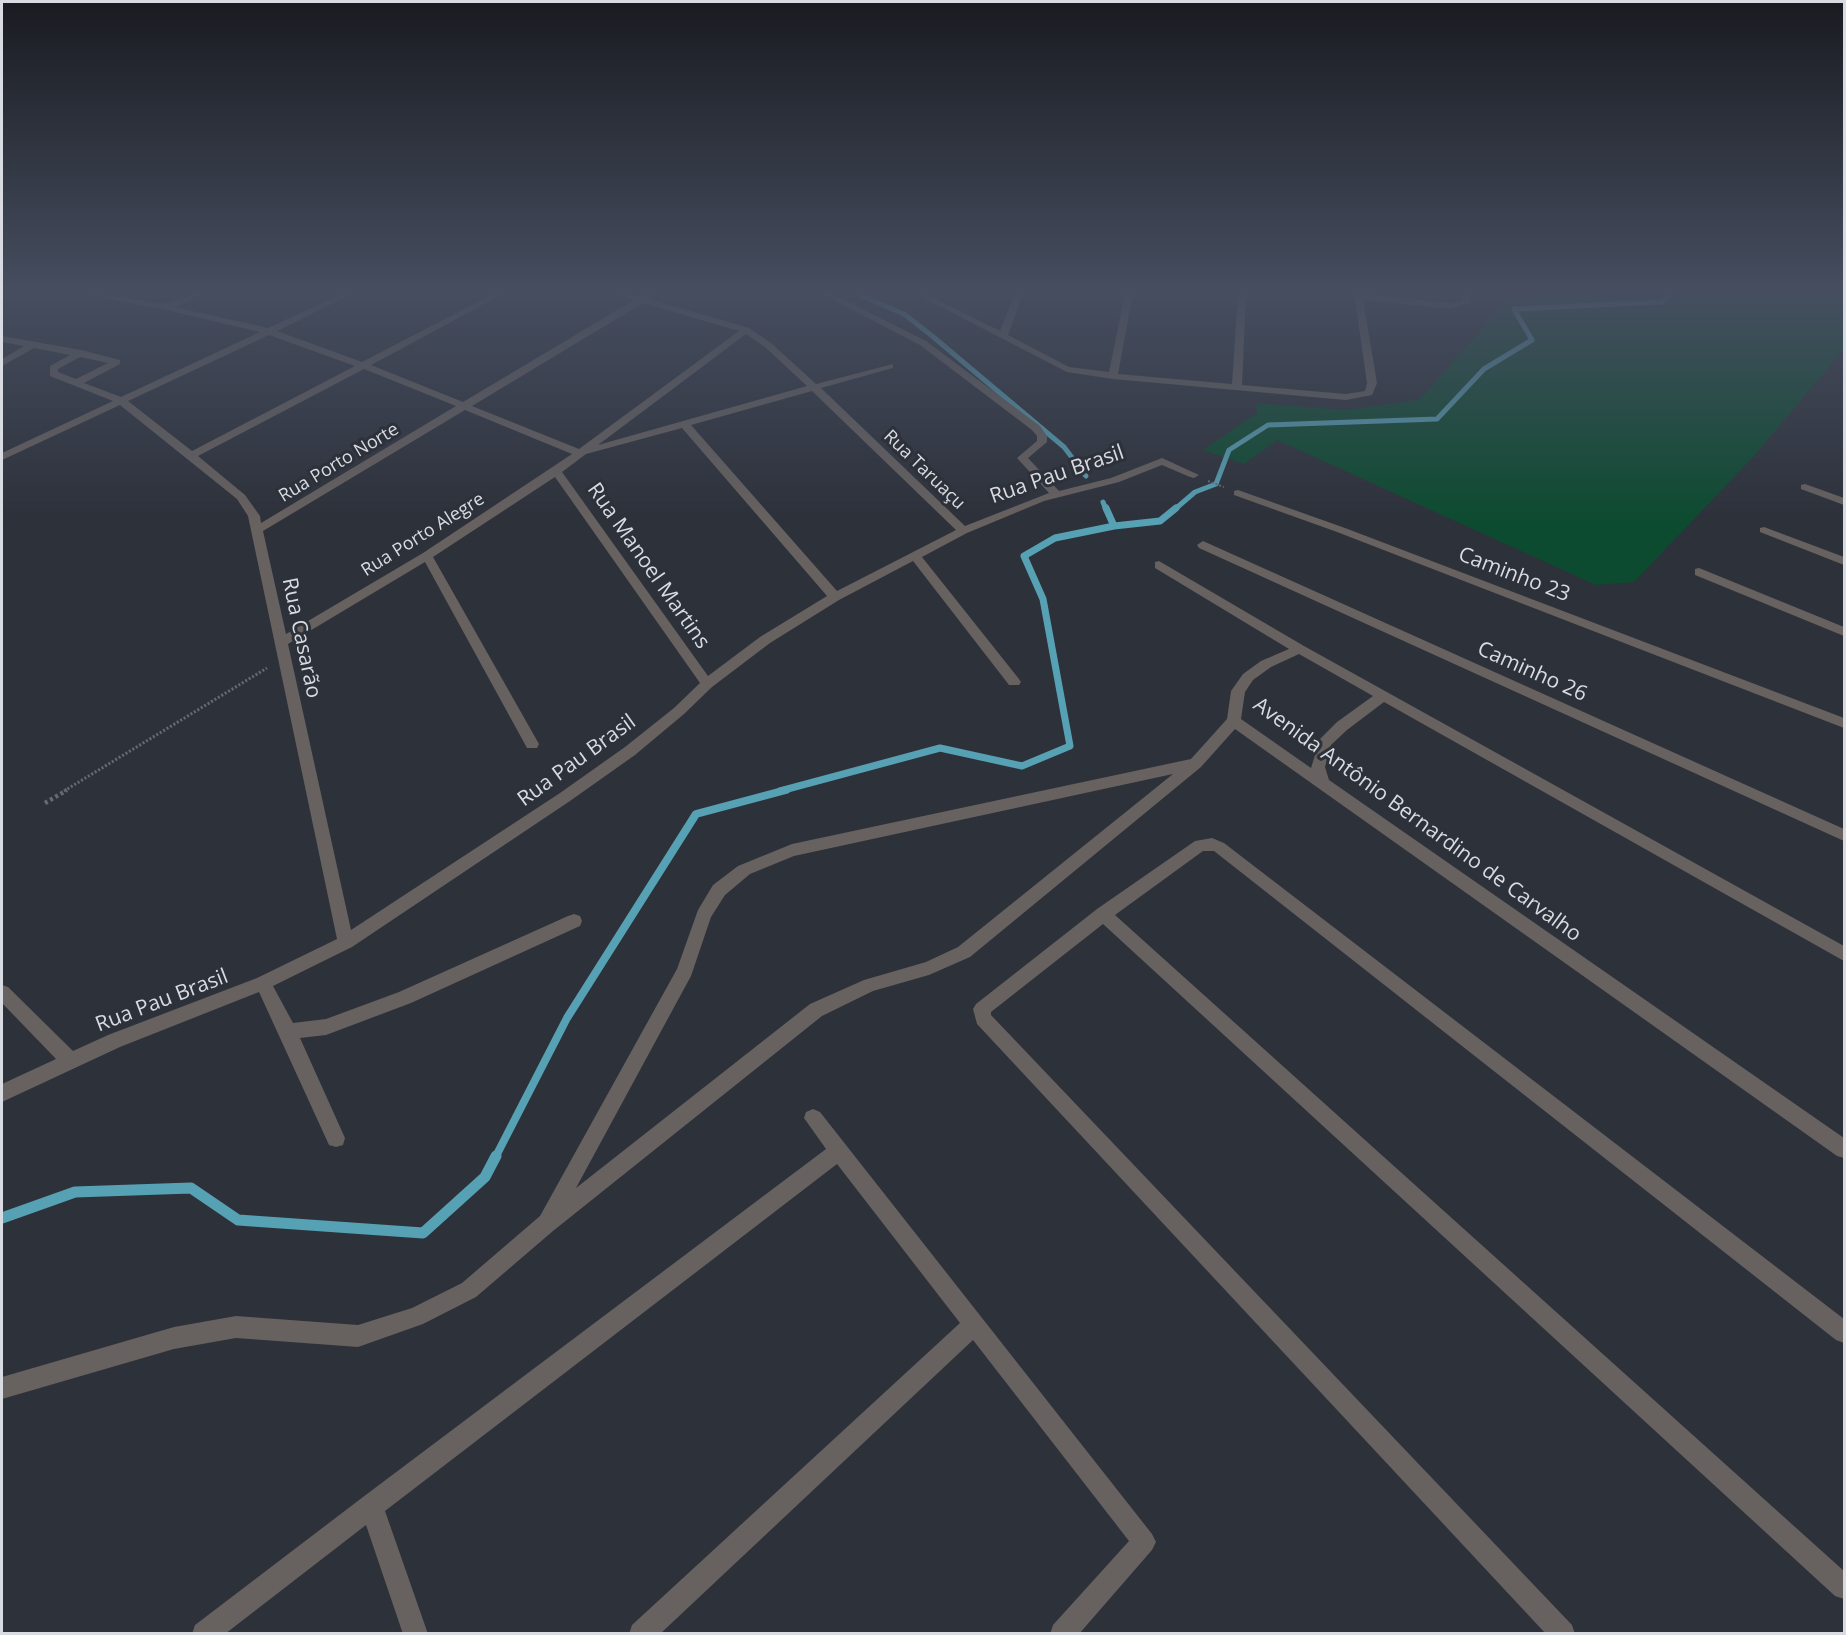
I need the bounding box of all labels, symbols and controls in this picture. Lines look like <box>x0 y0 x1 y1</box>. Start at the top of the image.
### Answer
street label: Rua Porto Norte <box>275 419 403 507</box>
street label: Rua Taruaçu <box>879 426 969 514</box>
street label: Rua Pau Brasil <box>987 440 1127 510</box>
street label: Rua Manoel Martins <box>581 478 715 654</box>
street label: Rua Porto Alegre <box>357 488 489 582</box>
street label: Caminho 23 <box>1455 542 1573 608</box>
street label: Rua Casarão <box>276 576 326 700</box>
street label: Caminho 26 <box>1473 637 1591 707</box>
street label: Avenida Antônio Bernardino de Carvalho <box>1248 693 1586 947</box>
street label: Rua Pau Brasil <box>513 710 641 812</box>
street label: Rua Pau Brasil <box>92 964 232 1038</box>

